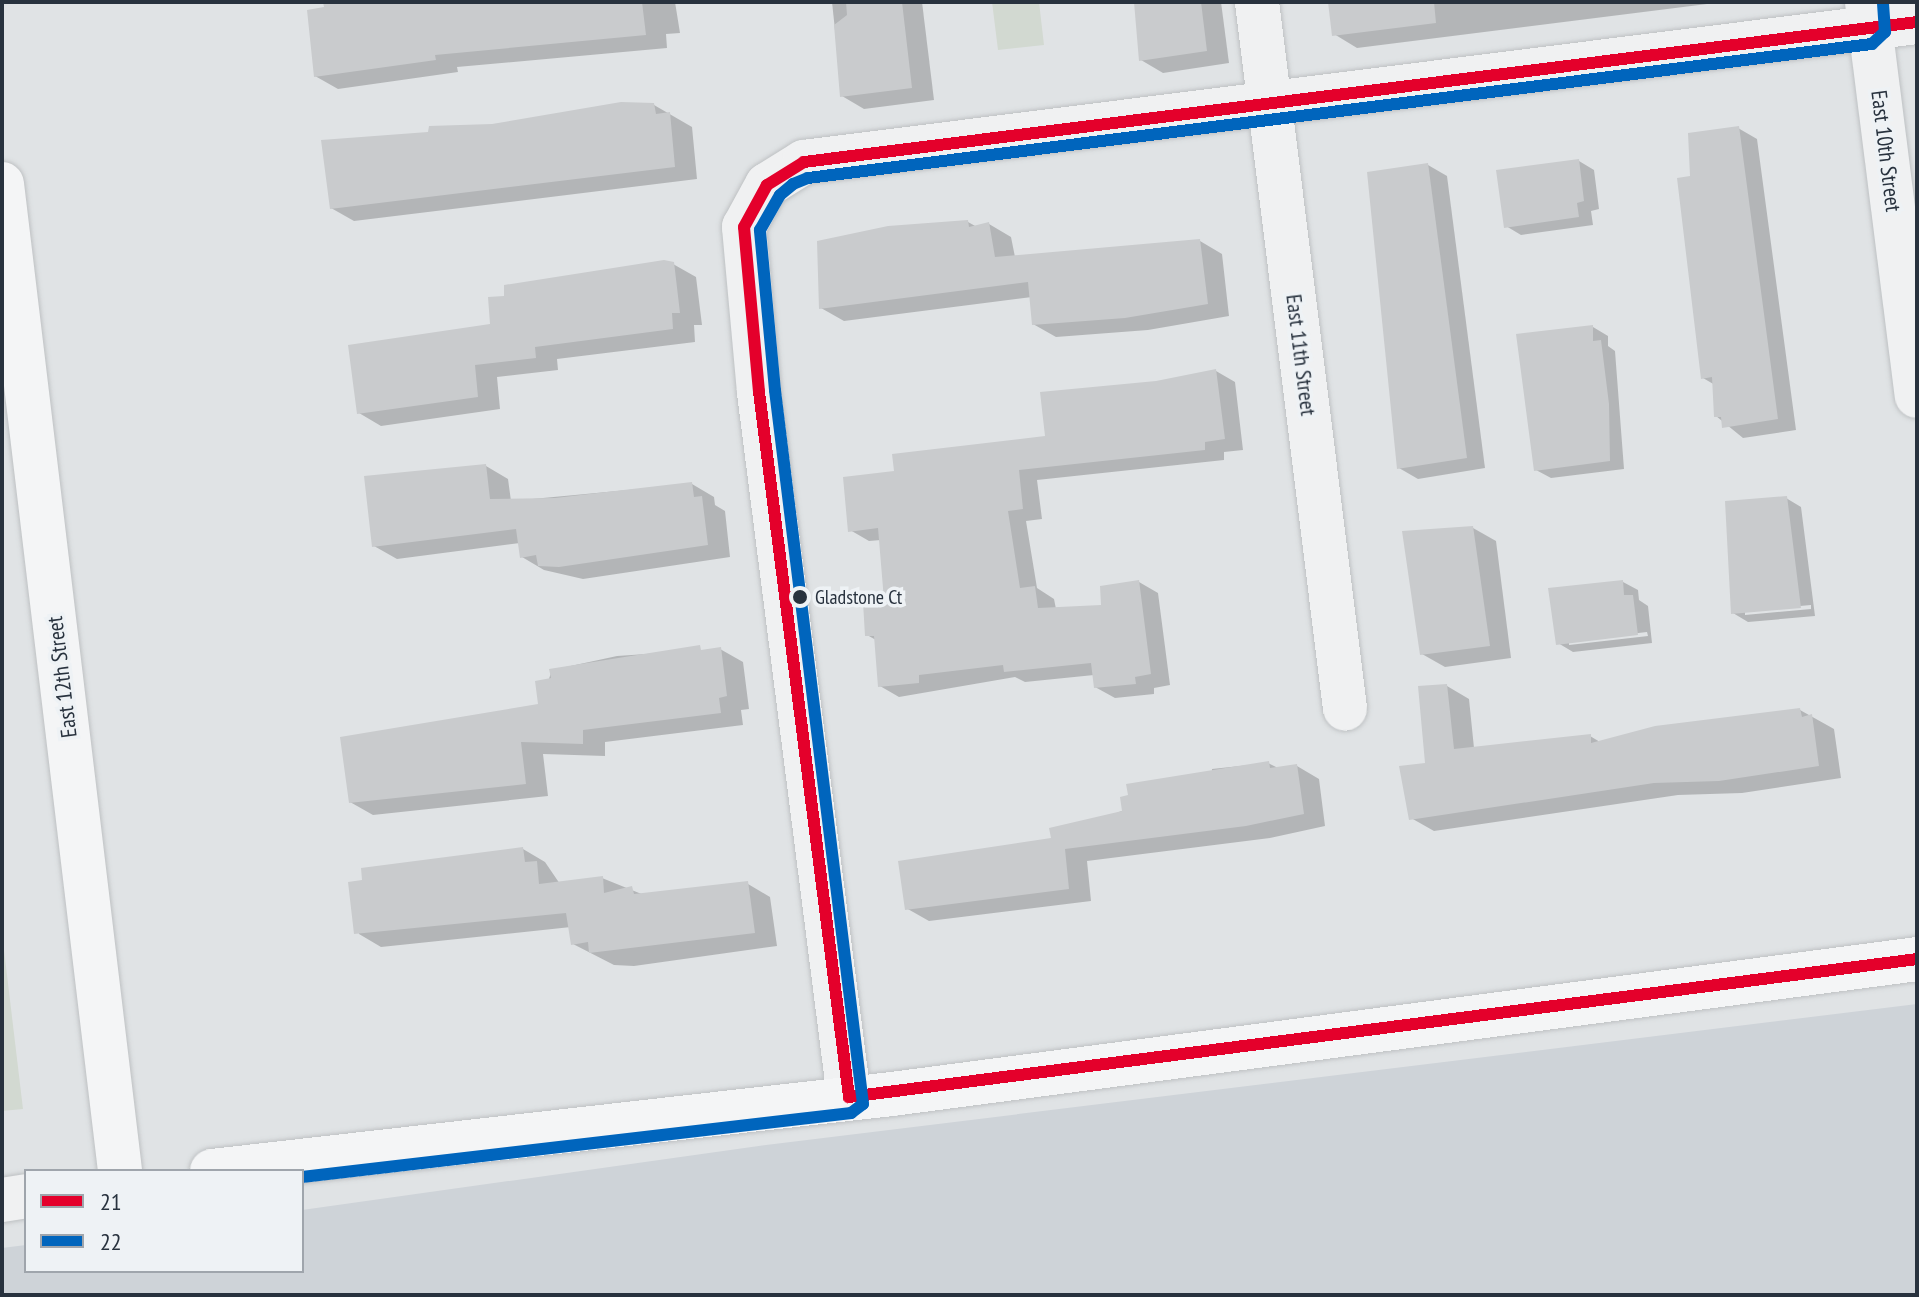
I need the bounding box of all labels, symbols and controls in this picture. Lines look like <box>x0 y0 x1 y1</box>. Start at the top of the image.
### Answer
street label: East 10th Street <box>1865 89 1907 213</box>
street label: East 11th Street <box>1280 293 1322 417</box>
place label: Gladstone Ct <box>815 585 902 609</box>
marker: Gladstone Ct <box>792 589 808 605</box>
street label: East 12th Street <box>41 615 83 739</box>
legend <box>24 1169 304 1273</box>
text: 21 <box>100 1186 122 1217</box>
text: 22 <box>100 1226 122 1257</box>

